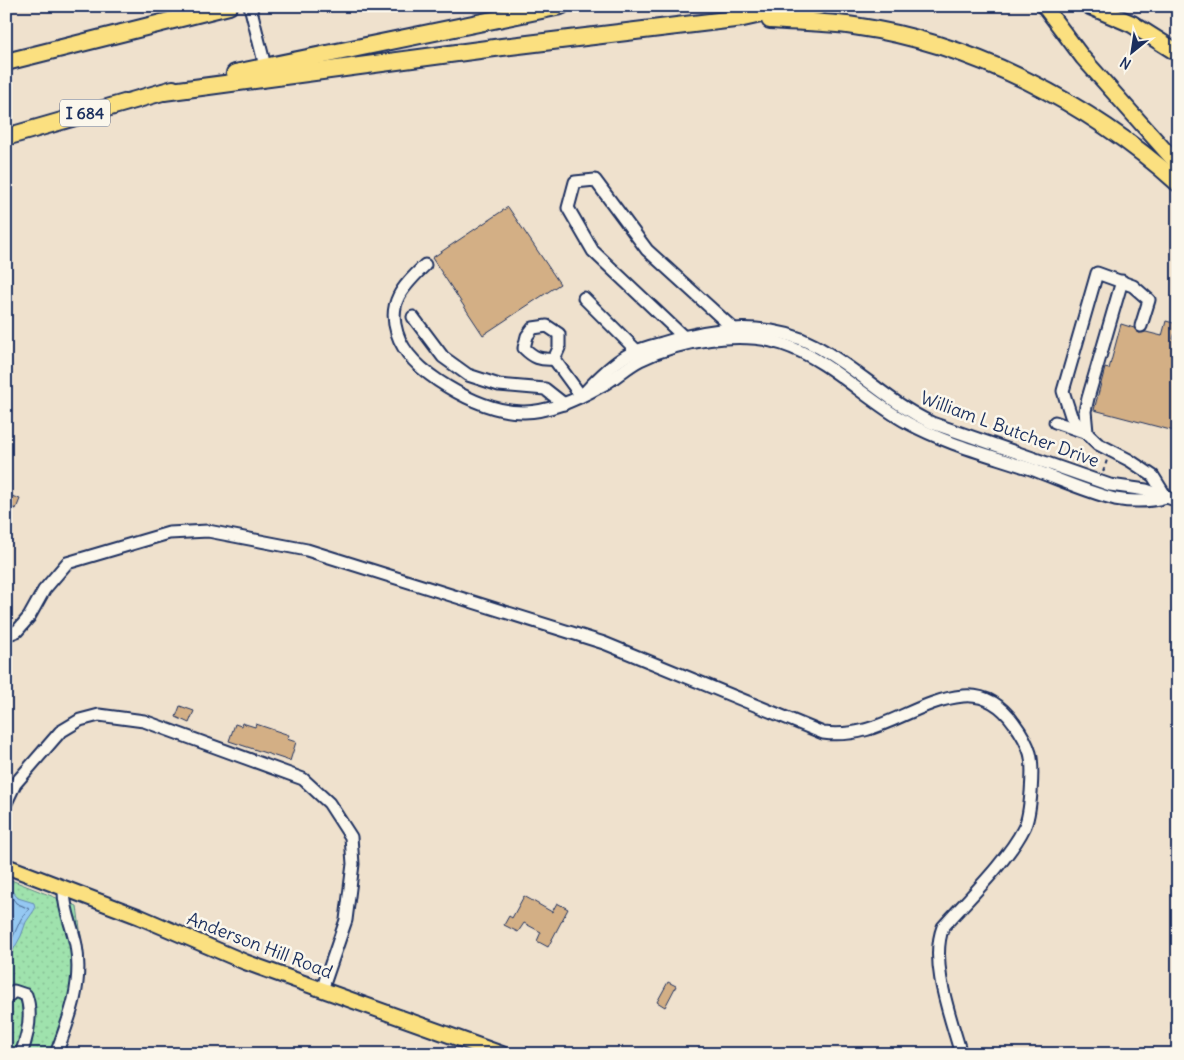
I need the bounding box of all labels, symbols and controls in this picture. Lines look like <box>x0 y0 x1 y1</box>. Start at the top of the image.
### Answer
north arrow <box>1106 28 1156 78</box>
text: N <box>1117 53 1134 73</box>
road number: I 684 <box>60 100 110 126</box>
street label: William L Butcher Drive <box>917 386 1103 472</box>
street label: Anderson Hill Road <box>184 907 336 983</box>

